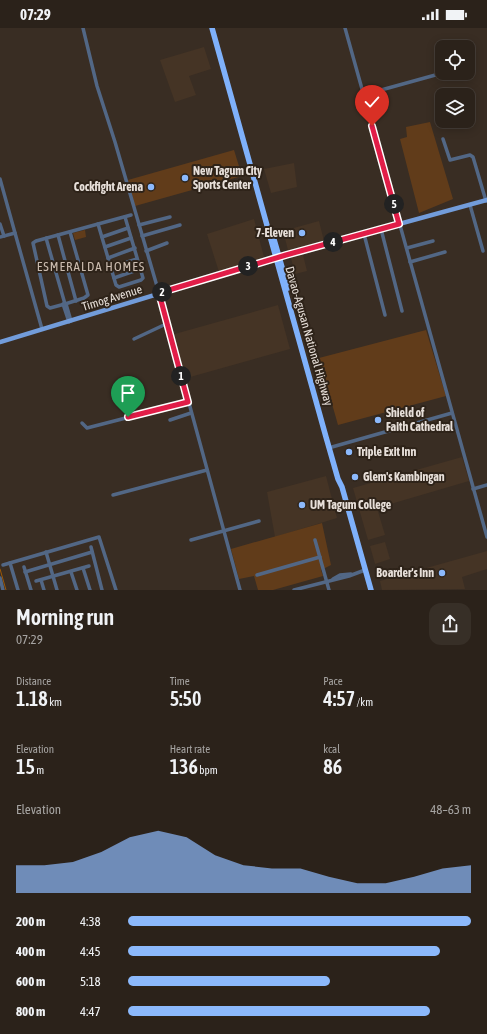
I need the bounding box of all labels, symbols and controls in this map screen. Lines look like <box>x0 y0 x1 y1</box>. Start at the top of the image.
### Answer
text: 07:29 <box>20 6 51 23</box>
map controls <box>435 40 475 128</box>
button: locate <box>435 40 475 80</box>
pin <box>355 85 389 126</box>
button: layers <box>435 88 475 128</box>
icon: check <box>361 91 383 113</box>
place label: New Tagum City Sports Center <box>193 164 262 192</box>
marker: New Tagum City Sports Center <box>180 173 190 183</box>
place label: Cockfight Arena <box>74 180 143 194</box>
marker: Cockfight Arena <box>146 182 156 192</box>
pin: 5 <box>384 194 404 214</box>
text: 5 <box>391 198 397 210</box>
place label: 7-Eleven <box>256 226 294 240</box>
marker: 7-Eleven <box>297 228 307 238</box>
pin: 4 <box>323 232 343 252</box>
text: 4 <box>330 236 336 248</box>
pin: 3 <box>238 256 258 276</box>
district label: ESMERALDA HOMES <box>37 259 145 274</box>
text: 3 <box>245 260 251 272</box>
street label: Davao-Agusan National Highway <box>282 265 336 407</box>
street label: Timog Avenue <box>80 282 144 314</box>
pin: 2 <box>152 282 172 302</box>
text: 2 <box>159 286 165 298</box>
pin: 1 <box>171 366 191 386</box>
text: 1 <box>178 370 184 382</box>
pin <box>111 376 145 417</box>
icon: arrive <box>117 382 139 404</box>
place label: Shield of Faith Cathedral <box>386 406 454 434</box>
marker: Shield of Faith Cathedral <box>373 415 383 425</box>
place label: Triple Exit Inn <box>357 445 416 459</box>
marker: Triple Exit Inn <box>344 447 354 457</box>
place label: Glem's Kambingan <box>363 470 445 484</box>
marker: Glem's Kambingan <box>350 472 360 482</box>
place label: UM Tagum College <box>310 498 392 512</box>
marker: UM Tagum College <box>297 500 307 510</box>
place label: Boarder's Inn <box>376 566 434 580</box>
marker: Boarder's Inn <box>437 568 447 578</box>
button: share <box>429 603 471 645</box>
text: Morning run <box>16 604 114 630</box>
text: 07:29 <box>16 632 43 647</box>
text: Distance <box>16 675 51 687</box>
text: Time <box>170 675 190 687</box>
text: Pace <box>323 675 343 687</box>
text: 1.18 <box>16 687 48 710</box>
text: 5:50 <box>170 687 201 710</box>
text: 4:57 <box>323 687 355 710</box>
text: km <box>48 696 62 708</box>
text: /km <box>355 696 373 708</box>
text: Elevation <box>16 743 54 755</box>
text: Heart rate <box>170 743 210 755</box>
text: kcal <box>323 743 340 755</box>
text: 15 <box>16 755 35 778</box>
text: 136 <box>170 755 198 778</box>
text: 86 <box>323 755 342 778</box>
text: m <box>35 764 44 776</box>
text: bpm <box>198 764 218 776</box>
text: Elevation <box>16 802 61 817</box>
text: 48–63 m <box>430 802 471 817</box>
text: 200 m <box>16 914 45 929</box>
text: 4:38 <box>80 914 101 929</box>
text: 400 m <box>16 944 45 959</box>
text: 4:45 <box>80 944 101 959</box>
text: 600 m <box>16 974 45 989</box>
text: 5:18 <box>80 974 101 989</box>
text: 800 m <box>16 1004 45 1019</box>
text: 4:47 <box>80 1004 101 1019</box>

